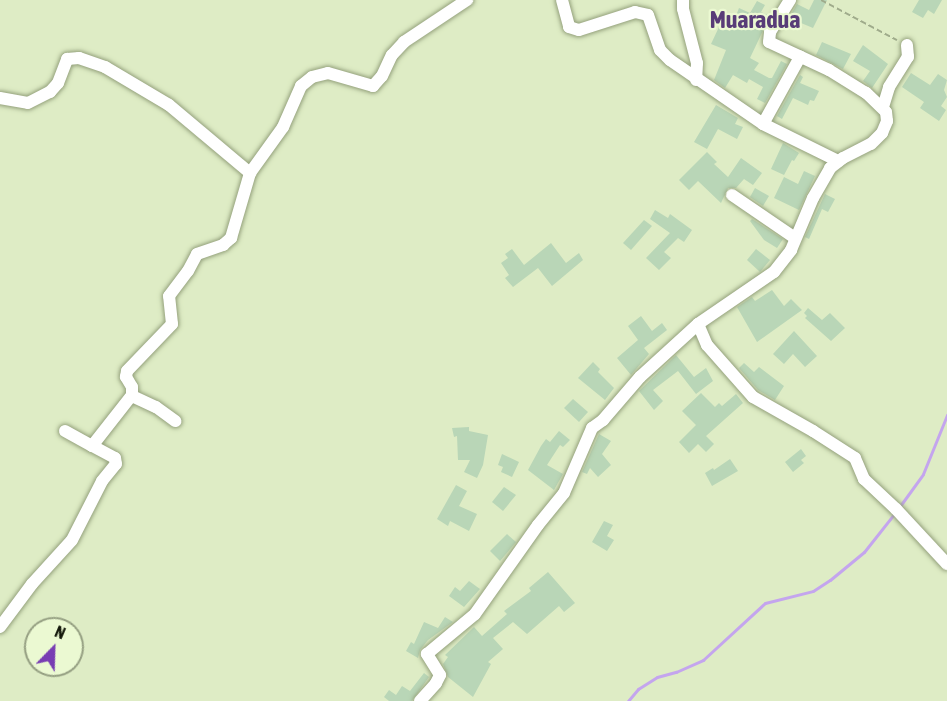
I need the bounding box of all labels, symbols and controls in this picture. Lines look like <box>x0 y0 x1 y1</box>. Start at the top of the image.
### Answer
district label: Muaradua <box>710 6 800 34</box>
north arrow <box>24 617 84 677</box>
text: N <box>52 622 68 642</box>

